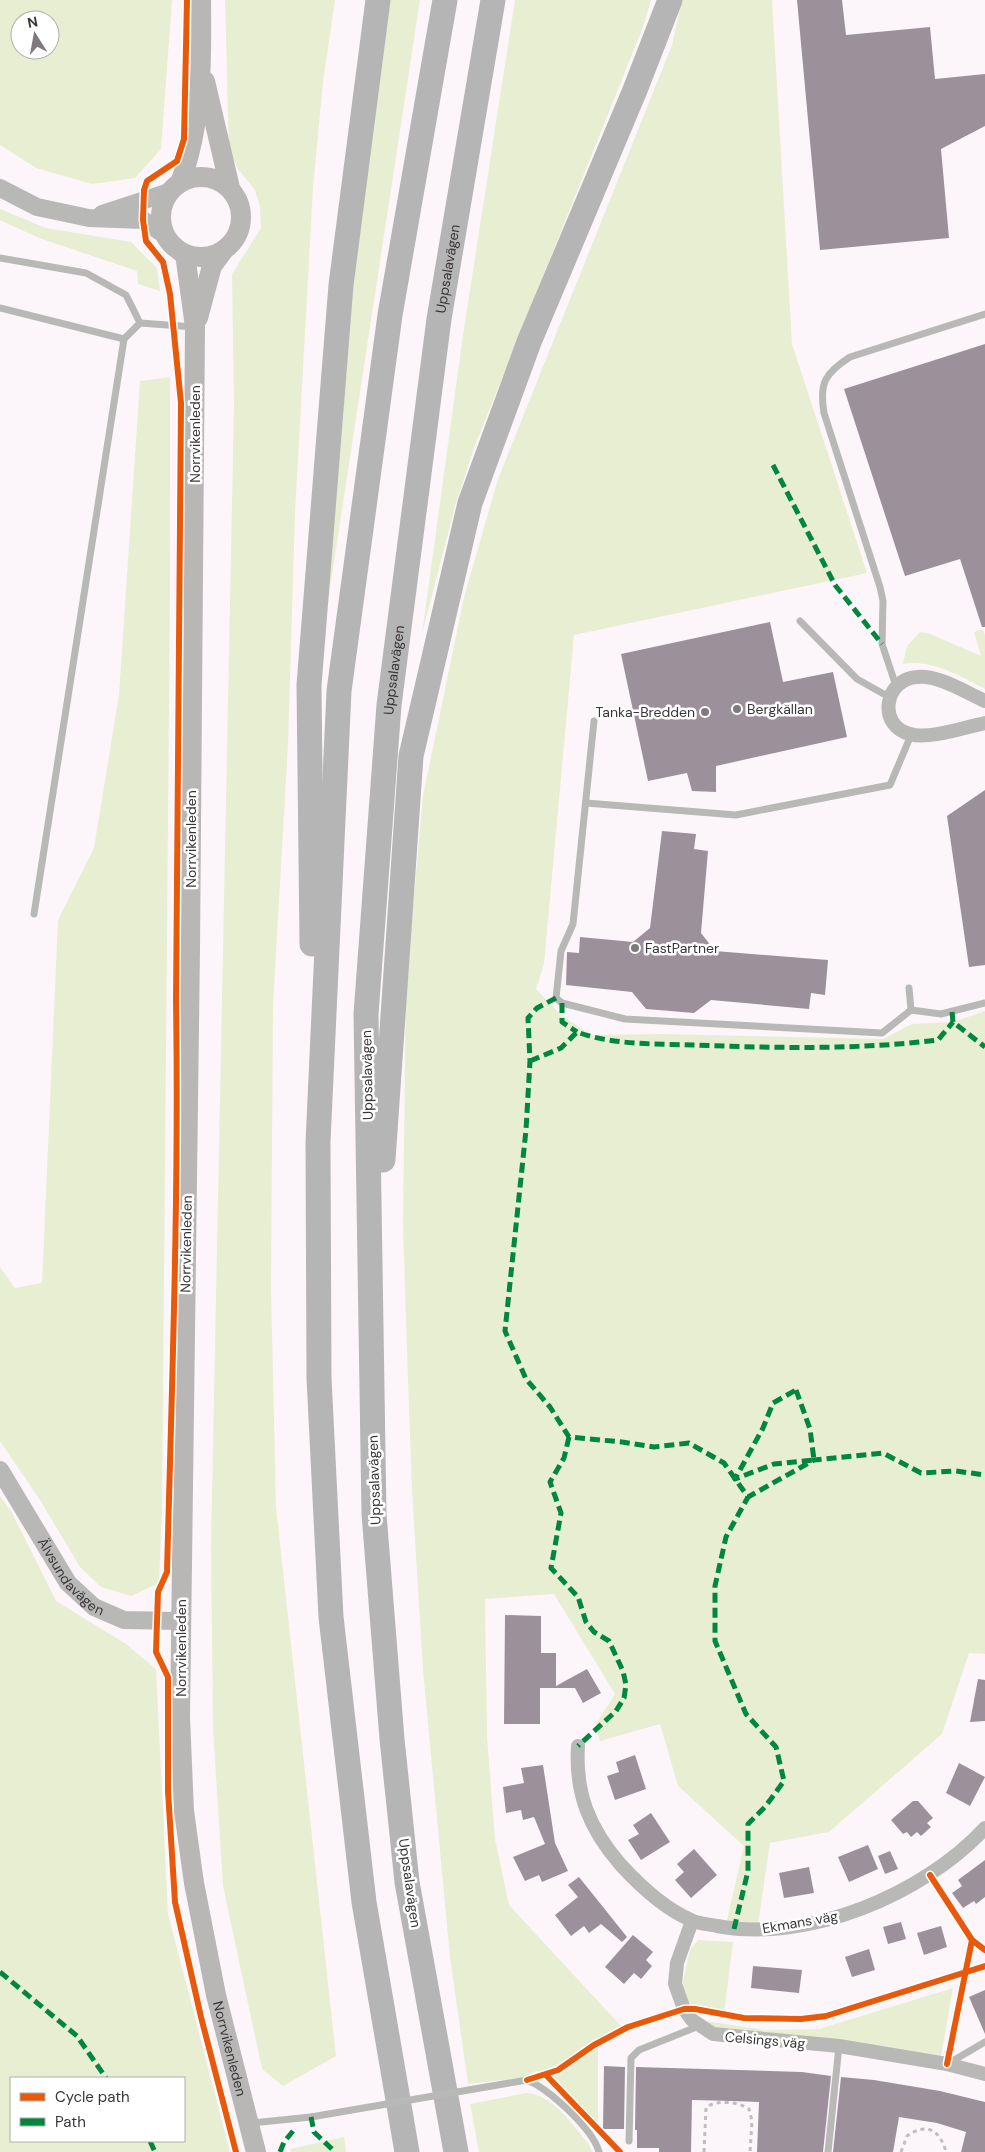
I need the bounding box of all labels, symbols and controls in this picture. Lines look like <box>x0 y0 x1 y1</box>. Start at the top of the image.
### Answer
north arrow <box>10 10 60 60</box>
text: N <box>26 12 39 32</box>
street label: Uppsalavägen <box>431 223 464 315</box>
street label: Norrvikenleden <box>186 385 204 483</box>
street label: Uppsalavägen <box>379 624 408 715</box>
place label: Bergkällan <box>747 700 813 718</box>
place label: Tanka-Bredden <box>595 703 695 721</box>
marker: Bergkällan <box>731 703 743 715</box>
marker: Tanka-Bredden <box>699 706 711 718</box>
street label: Norrvikenleden <box>182 790 200 888</box>
place label: FastPartner <box>645 939 719 957</box>
marker: FastPartner <box>629 942 641 954</box>
street label: Uppsalavägen <box>357 1030 377 1120</box>
street label: Norrvikenleden <box>176 1195 196 1293</box>
street label: Uppsalavägen <box>363 1435 385 1525</box>
street label: Älvsundavägen <box>34 1534 107 1619</box>
street label: Norrvikenleden <box>172 1599 190 1697</box>
street label: Uppsalavägen <box>395 1837 425 1929</box>
street label: Ekmans väg <box>761 1906 839 1937</box>
street label: Norrvikenleden <box>209 1999 250 2098</box>
street label: Celsings väg <box>724 2028 806 2052</box>
legend <box>10 2077 185 2142</box>
text: Cycle path <box>55 2087 130 2107</box>
text: Path <box>55 2112 86 2132</box>

